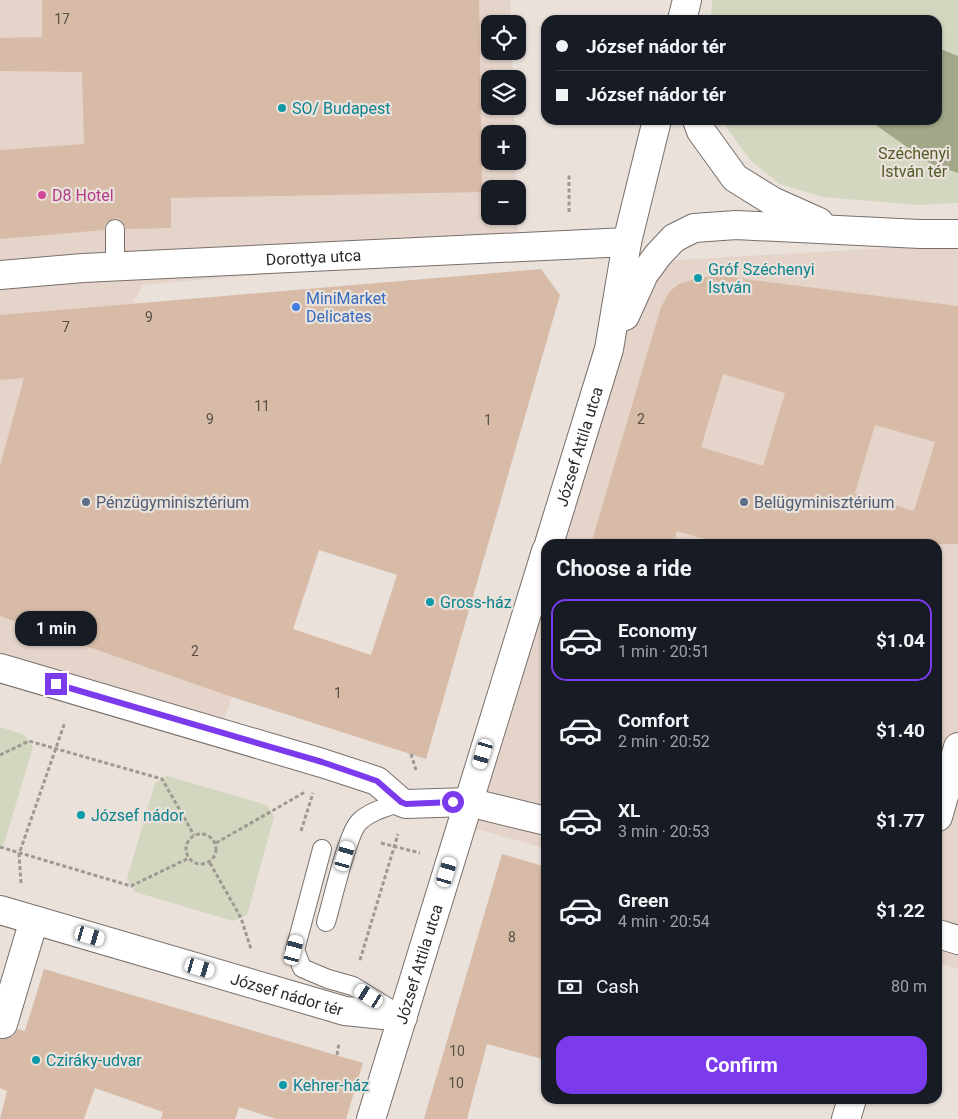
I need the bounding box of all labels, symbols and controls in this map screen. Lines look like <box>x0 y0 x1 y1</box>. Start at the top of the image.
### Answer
house number: 17 <box>54 11 70 27</box>
map controls <box>481 15 526 225</box>
button: locate <box>481 15 526 60</box>
text: József nádor tér <box>586 35 726 58</box>
button: layers <box>481 70 526 115</box>
text: József nádor tér <box>586 83 726 106</box>
place label: SO/ Budapest <box>292 99 391 118</box>
marker: SO/ Budapest <box>276 102 288 114</box>
button: + <box>481 125 526 170</box>
park label: Széchenyi István tér <box>878 144 950 181</box>
button: − <box>481 180 526 225</box>
place label: D8 Hotel <box>52 186 114 205</box>
marker: D8 Hotel <box>36 189 48 201</box>
street label: Dorottya utca <box>265 245 362 269</box>
place label: Gróf Széchenyi István <box>708 260 815 297</box>
marker: Gróf Széchenyi István <box>692 272 704 284</box>
place label: MiniMarket Delicates <box>306 289 386 326</box>
marker: MiniMarket Delicates <box>290 301 302 313</box>
house number: 9 <box>145 309 153 325</box>
house number: 7 <box>62 319 70 335</box>
street label: József Attila utca <box>552 384 606 509</box>
house number: 11 <box>254 398 270 414</box>
house number: 9 <box>206 411 214 427</box>
house number: 2 <box>637 411 645 427</box>
house number: 1 <box>484 412 492 428</box>
place label: Pénzügyminisztérium <box>96 493 249 512</box>
place label: Belügyminisztérium <box>754 493 894 512</box>
marker: Pénzügyminisztérium <box>80 496 92 508</box>
marker: Belügyminisztérium <box>738 496 750 508</box>
text: Choose a ride <box>556 556 692 581</box>
place label: Gross-ház <box>440 593 512 612</box>
marker: Gross-ház <box>424 596 436 608</box>
callout: 1 min <box>15 612 97 646</box>
icon: car <box>558 618 603 663</box>
text: 1 min <box>36 619 76 638</box>
text: Economy <box>618 619 697 642</box>
text: $1.04 <box>876 629 925 652</box>
text: 1 min · 20:51 <box>618 642 710 661</box>
house number: 2 <box>191 643 199 659</box>
route end <box>45 673 67 695</box>
house number: 1 <box>334 685 342 701</box>
icon: car <box>558 708 603 753</box>
text: Comfort <box>618 709 689 732</box>
text: $1.40 <box>876 719 925 742</box>
text: 2 min · 20:52 <box>618 732 710 751</box>
car <box>471 737 494 771</box>
route start <box>442 791 464 813</box>
icon: car <box>558 798 603 843</box>
text: XL <box>618 799 640 822</box>
place label: József nádor <box>91 806 185 825</box>
marker: József nádor <box>75 809 87 821</box>
text: $1.77 <box>876 809 925 832</box>
text: 3 min · 20:53 <box>618 822 710 841</box>
car <box>333 840 356 872</box>
car <box>435 855 458 889</box>
icon: car <box>558 888 603 933</box>
text: Green <box>618 889 669 912</box>
text: $1.22 <box>876 899 925 922</box>
street label: József Attila utca <box>391 902 446 1026</box>
text: 4 min · 20:54 <box>618 912 710 931</box>
car <box>73 925 106 947</box>
house number: 8 <box>508 929 516 945</box>
car <box>282 934 305 966</box>
car <box>183 957 216 979</box>
street label: József nádor tér <box>228 969 346 1020</box>
icon: cash <box>556 973 584 1001</box>
text: Cash <box>596 975 639 998</box>
text: 80 m <box>891 977 927 996</box>
car <box>352 982 385 1010</box>
button: Confirm <box>556 1036 927 1094</box>
house number: 10 <box>449 1043 465 1059</box>
place label: Cziráky-udvar <box>46 1051 142 1070</box>
marker: Cziráky-udvar <box>30 1054 42 1066</box>
house number: 10 <box>448 1075 464 1091</box>
place label: Kehrer-ház <box>293 1076 369 1095</box>
marker: Kehrer-ház <box>277 1079 289 1091</box>

